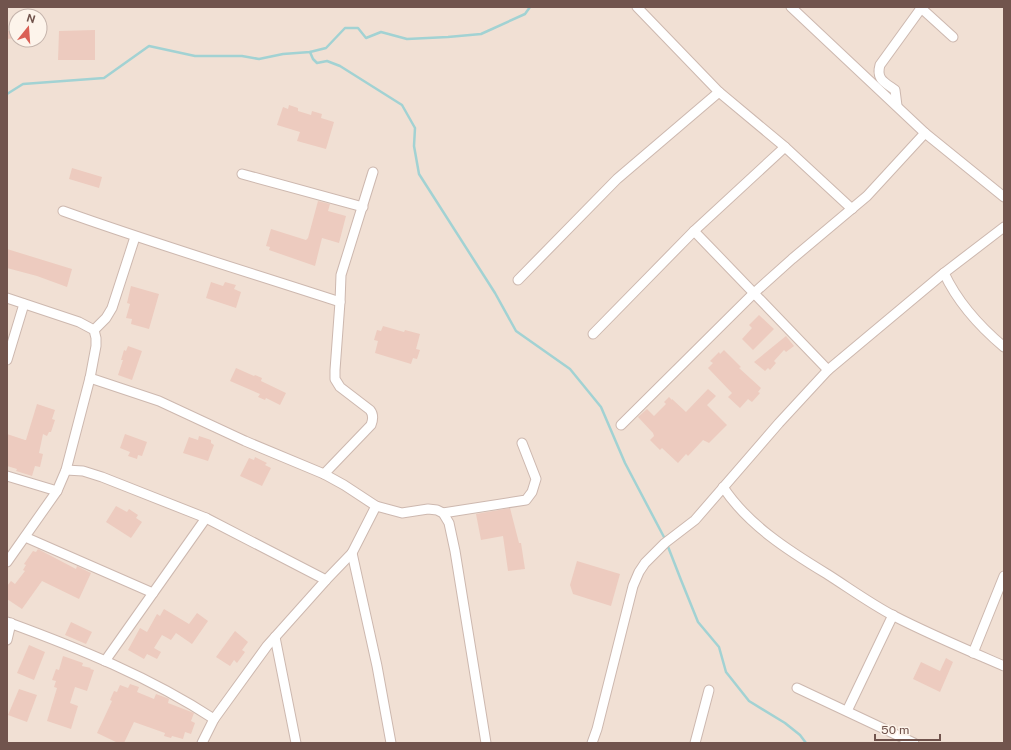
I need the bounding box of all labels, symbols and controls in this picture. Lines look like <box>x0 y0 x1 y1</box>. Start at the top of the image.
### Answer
north arrow <box>8 8 48 48</box>
text: N <box>25 11 37 25</box>
scale bar <box>875 716 940 742</box>
text: 50 m <box>881 723 909 737</box>

